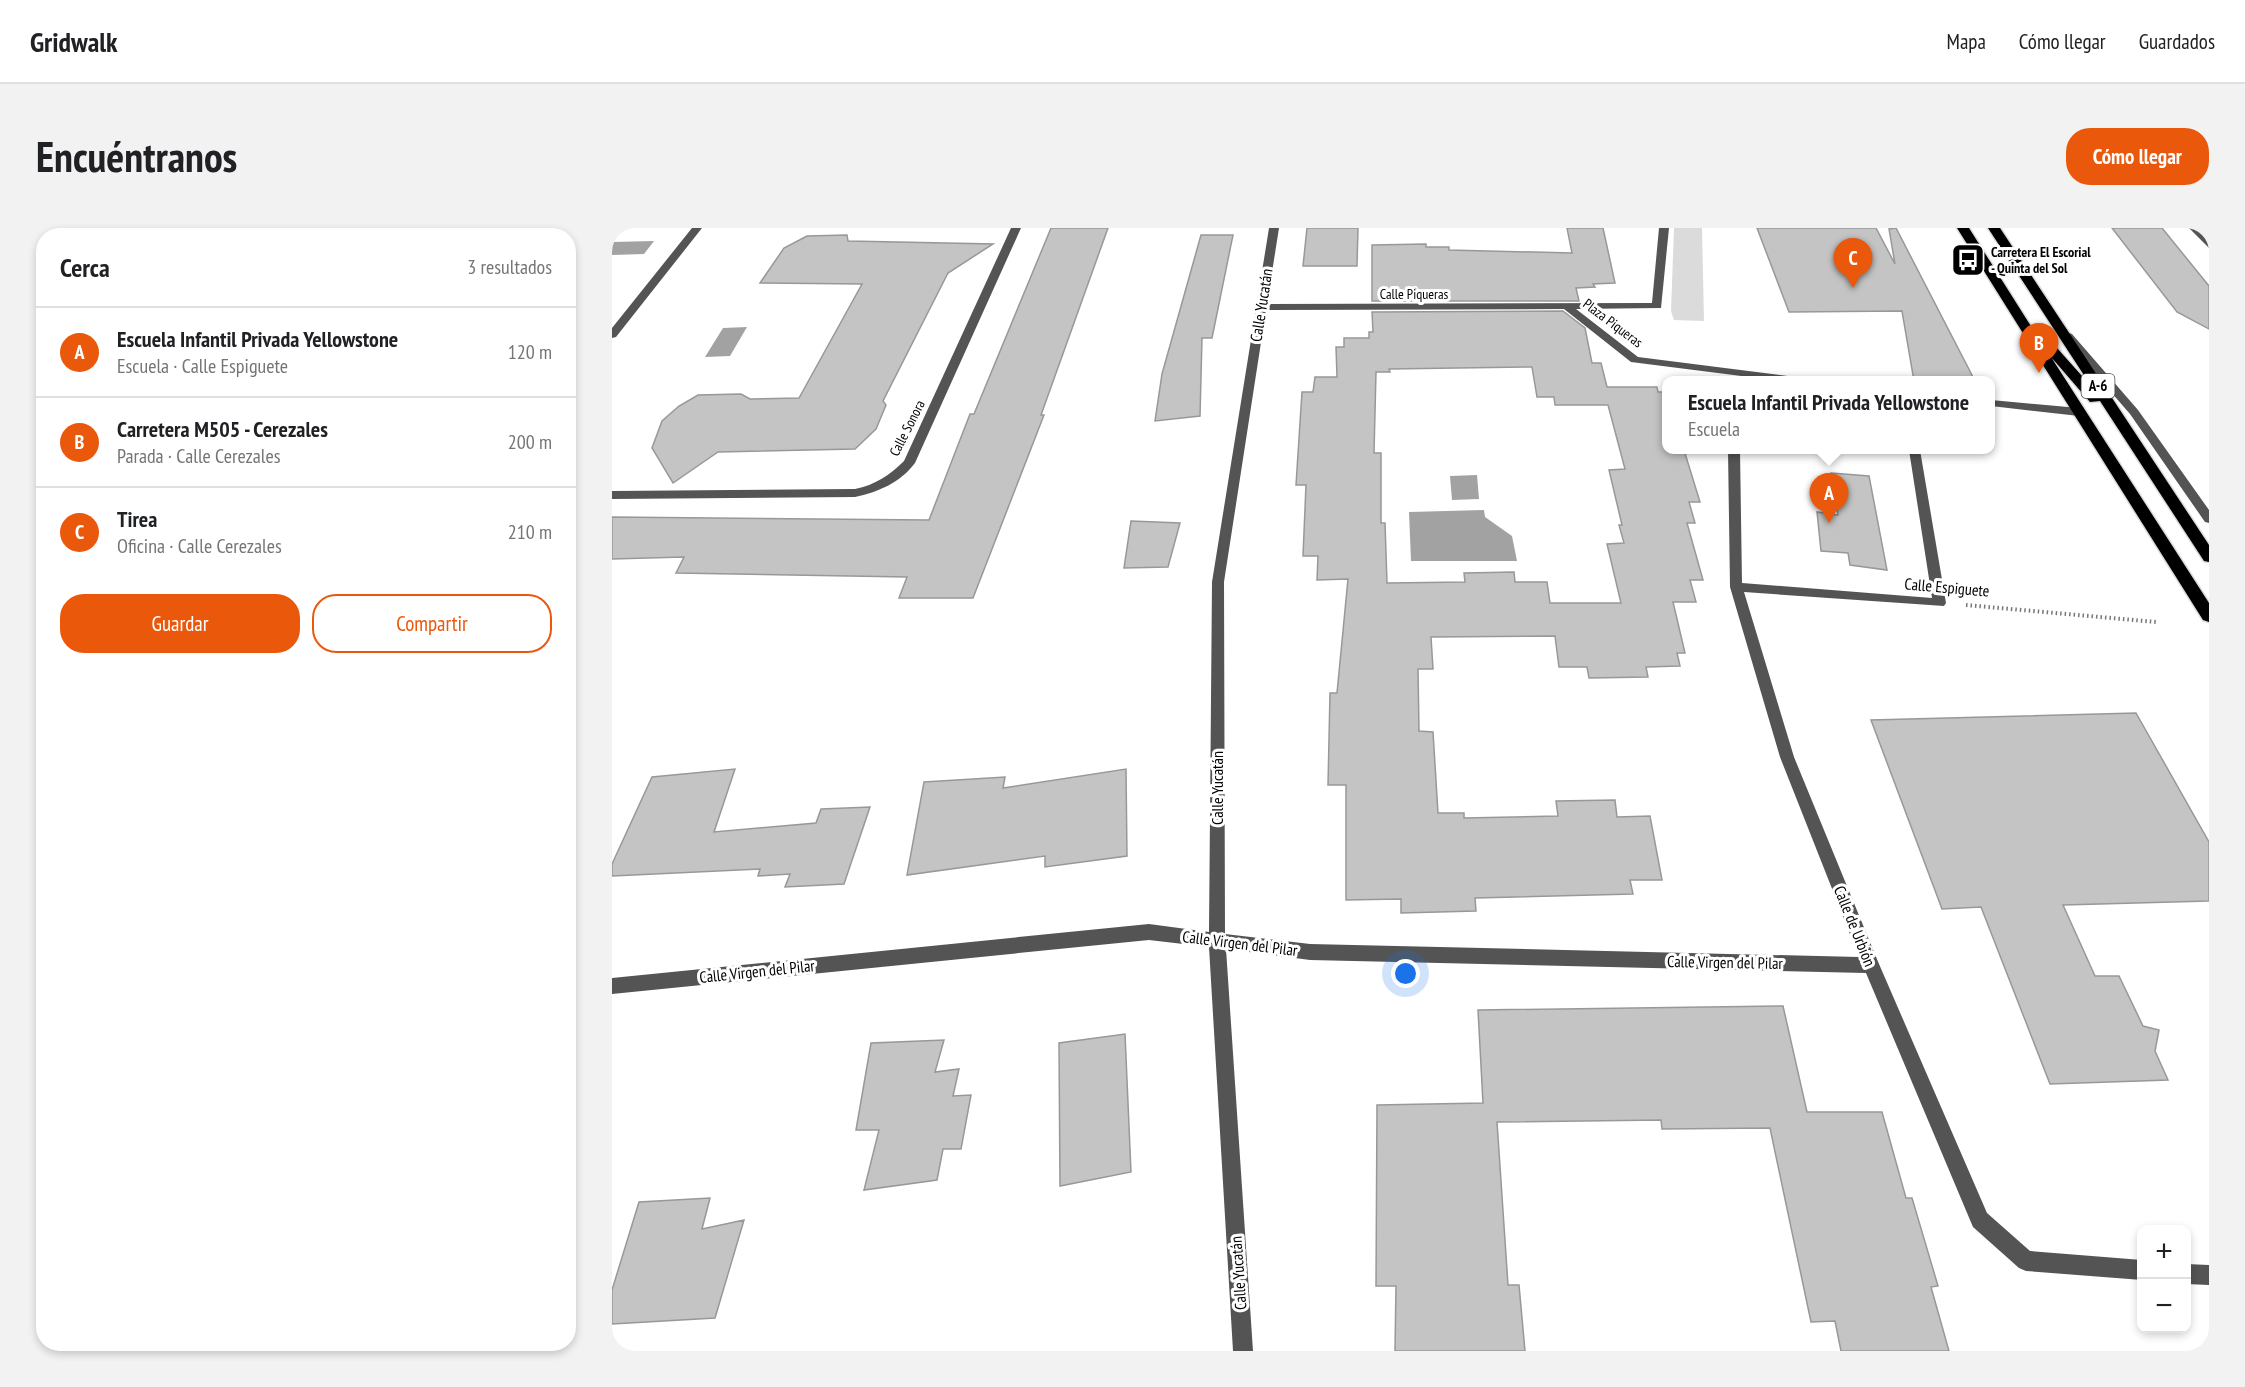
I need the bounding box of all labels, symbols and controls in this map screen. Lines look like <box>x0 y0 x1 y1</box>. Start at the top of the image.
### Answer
text: Gridwalk <box>30 23 118 60</box>
text: Mapa <box>1947 28 1986 55</box>
text: Cómo llegar <box>2019 28 2106 55</box>
text: Guardados <box>2139 28 2215 55</box>
button: Cómo llegar <box>2066 128 2209 185</box>
text: Encuéntranos <box>36 129 237 184</box>
pin: C <box>1834 238 1872 288</box>
bus stop icon: Carretera El Escorial - Quinta del Sol <box>1950 242 1986 278</box>
place label: Carretera El Escorial - Quinta del Sol <box>1991 243 2091 277</box>
text: Cerca <box>60 251 110 284</box>
text: 3 resultados <box>467 254 552 280</box>
street label: Calle Yucatán <box>1245 267 1277 343</box>
street label: Calle Piqueras <box>1380 285 1449 303</box>
street label: Plaza Piqueras <box>1580 295 1647 351</box>
pin: B <box>2020 324 2058 373</box>
text: Escuela Infantil Privada Yellowstone <box>117 325 398 353</box>
text: A <box>74 339 85 365</box>
text: 120 m <box>508 339 552 365</box>
text: Escuela · Calle Espiguete <box>117 353 288 379</box>
road number: A-6 <box>2082 374 2114 398</box>
popup <box>1662 376 1995 454</box>
text: Escuela Infantil Privada Yellowstone <box>1688 388 1969 416</box>
street label: Calle Sonora <box>885 397 929 459</box>
text: Carretera M505 - Cerezales <box>117 415 328 443</box>
text: Escuela <box>1688 416 1740 442</box>
text: B <box>75 429 84 455</box>
text: 200 m <box>508 429 552 455</box>
text: Parada · Calle Cerezales <box>117 443 280 469</box>
pin: A <box>1810 474 1848 523</box>
text: Tirea <box>117 505 157 533</box>
text: C <box>75 519 84 545</box>
text: 210 m <box>508 519 552 545</box>
text: Oficina · Calle Cerezales <box>117 533 282 559</box>
street label: Calle Espiguete <box>1904 573 1990 601</box>
button: Guardar <box>60 594 300 653</box>
button: Compartir <box>312 594 552 653</box>
street label: Calle Yucatán <box>1207 751 1227 825</box>
street label: Calle de Urbión <box>1830 883 1880 969</box>
street label: Calle Virgen del Pilar <box>1181 926 1299 960</box>
street label: Calle Virgen del Pilar <box>1667 951 1784 973</box>
street label: Calle Virgen del Pilar <box>698 955 816 987</box>
your location <box>1391 959 1420 988</box>
map controls <box>2137 1225 2191 1333</box>
button: + <box>2137 1225 2191 1279</box>
street label: Calle Yucatán <box>1225 1235 1251 1311</box>
button: − <box>2137 1279 2191 1333</box>

